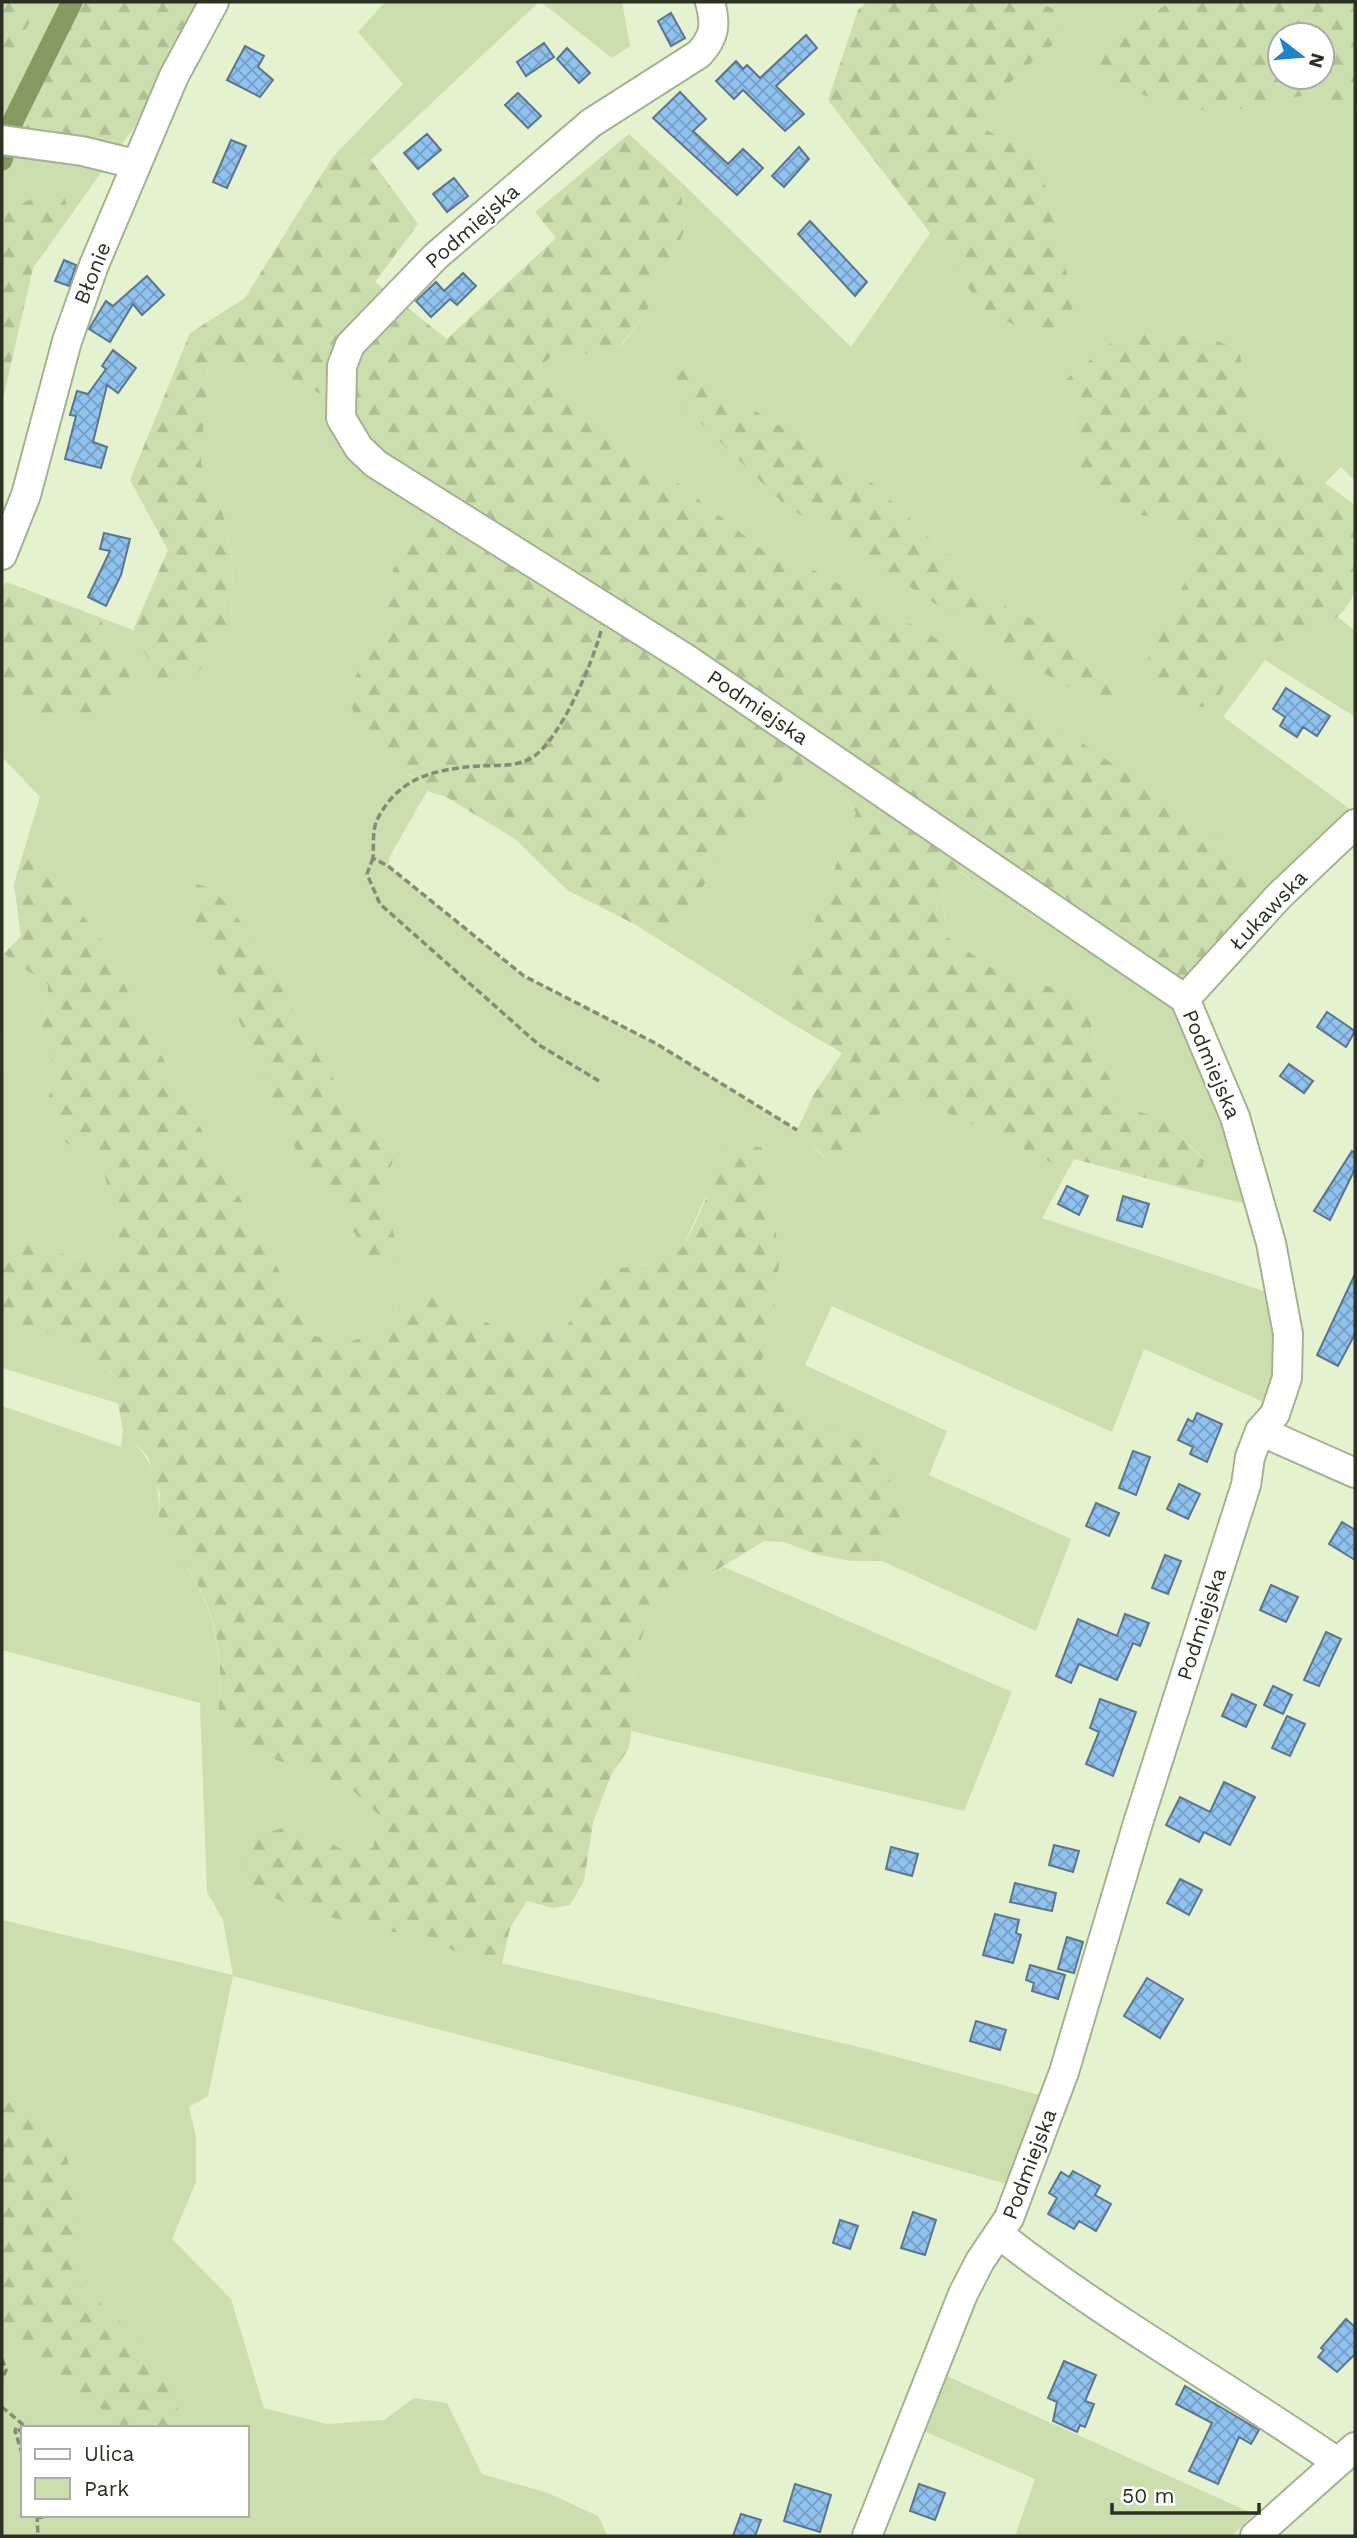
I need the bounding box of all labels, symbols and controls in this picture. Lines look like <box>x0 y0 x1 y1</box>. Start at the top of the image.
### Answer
north arrow <box>1266 21 1336 91</box>
text: N <box>1304 51 1330 70</box>
street label: Podmiejska <box>420 178 524 274</box>
street label: Błonie <box>68 238 116 308</box>
street label: Podmiejska <box>703 664 813 750</box>
street label: Łukawska <box>1224 865 1312 955</box>
street label: Podmiejska <box>1178 1006 1246 1123</box>
street label: Podmiejska <box>1171 1565 1231 1683</box>
street label: Podmiejska <box>996 2105 1062 2223</box>
legend <box>21 2426 248 2517</box>
text: Ulica <box>84 2441 135 2466</box>
scale bar <box>1112 2472 1259 2516</box>
text: Park <box>84 2476 129 2501</box>
text: 50 m <box>1122 2483 1174 2508</box>

